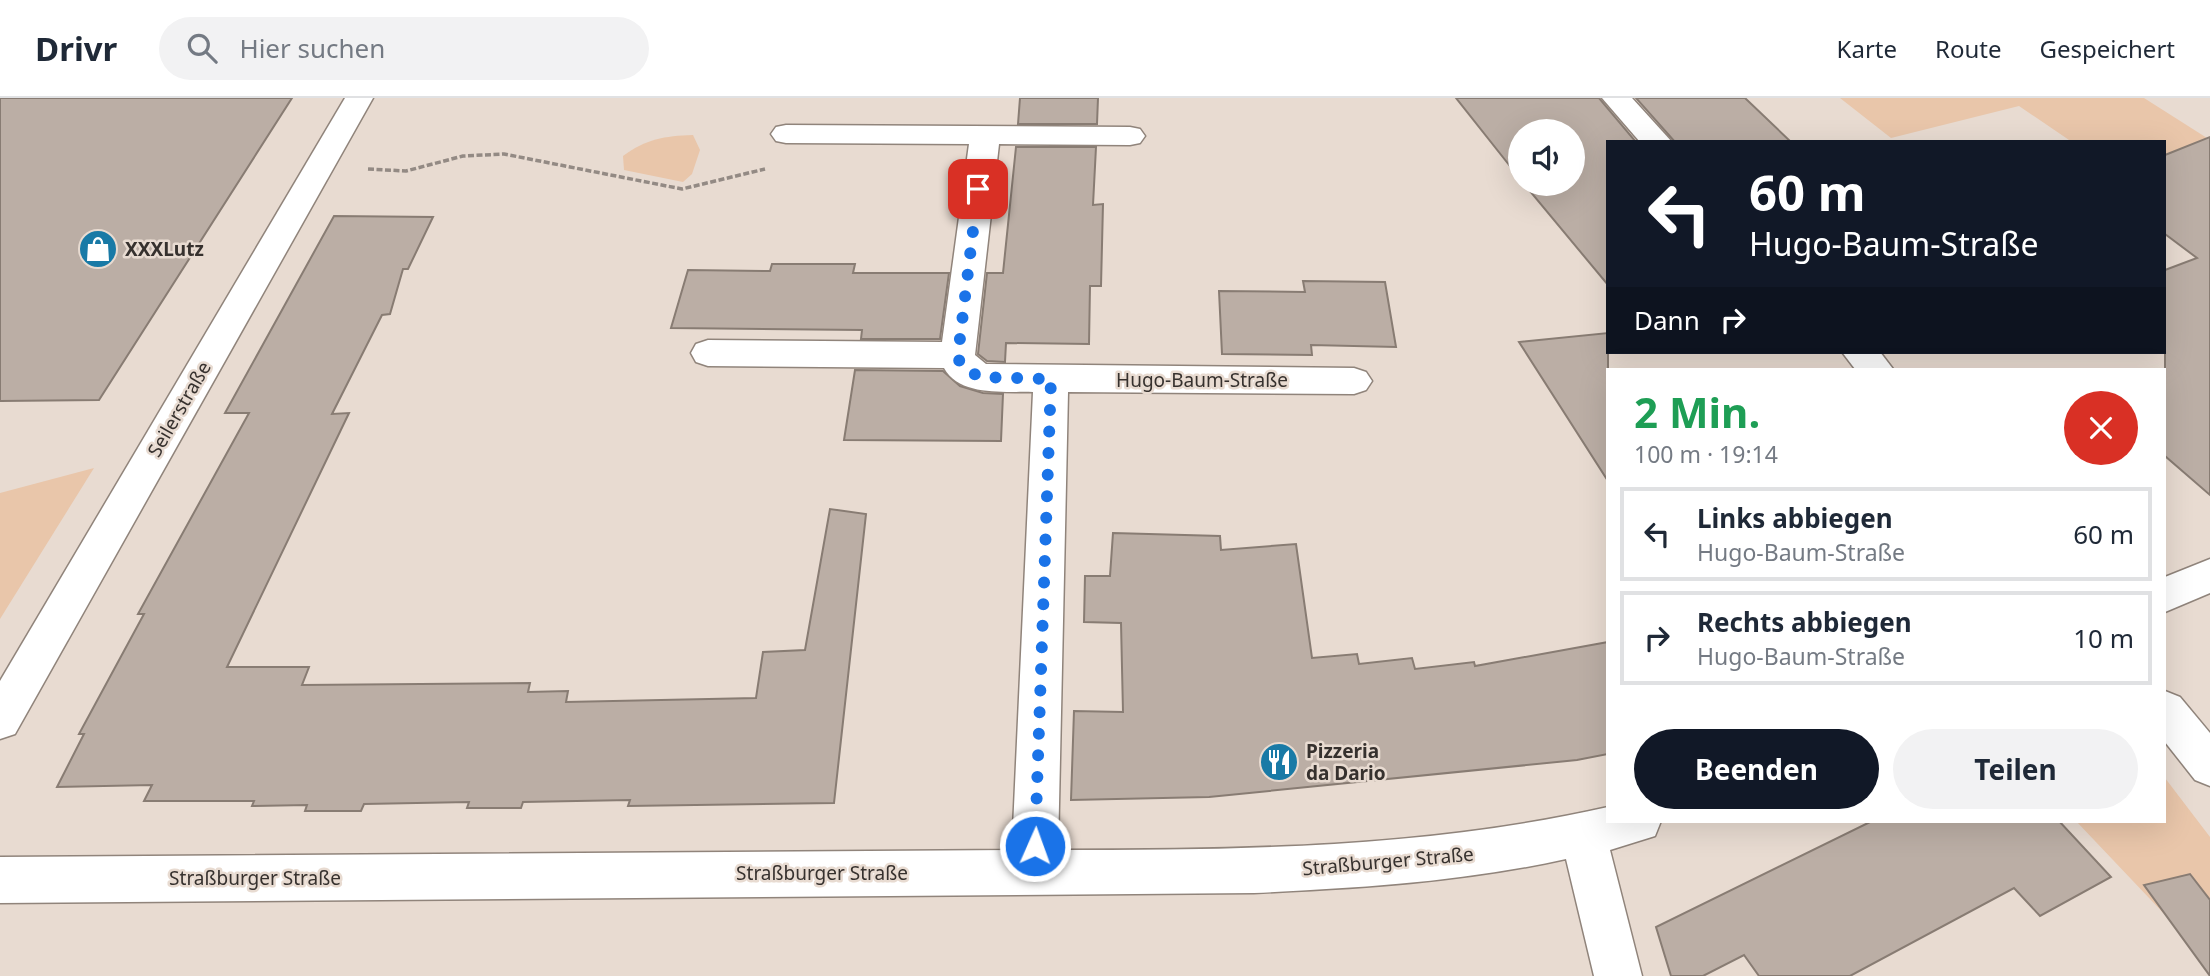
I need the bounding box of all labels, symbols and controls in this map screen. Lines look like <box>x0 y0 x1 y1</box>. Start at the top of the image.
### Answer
search box <box>159 17 649 80</box>
text: Drivr <box>35 26 117 71</box>
icon: search <box>183 29 221 67</box>
text: Hier suchen <box>239 30 385 66</box>
text: Karte <box>1837 32 1897 65</box>
text: Route <box>1935 32 2002 65</box>
text: Gespeichert <box>2040 32 2175 65</box>
map controls <box>1508 119 1585 196</box>
button: sound <box>1508 119 1585 196</box>
pin <box>948 159 1008 219</box>
text: 60 m <box>1749 159 1866 225</box>
icon: left <box>1634 168 1725 259</box>
icon: arrive <box>959 170 997 208</box>
text: Hugo-Baum-Straße <box>1749 222 2038 265</box>
shop icon: XXXLutz <box>77 228 119 270</box>
place label: XXXLutz <box>125 236 204 262</box>
icon: right <box>1714 301 1752 339</box>
text: Dann <box>1634 302 1700 338</box>
street label: Seilerstraße <box>141 356 217 462</box>
street label: Hugo-Baum-Straße <box>1116 367 1288 393</box>
text: 2 Min. <box>1634 383 1760 440</box>
button: close <box>2064 391 2138 465</box>
text: 100 m · 19:14 <box>1634 438 1778 470</box>
text: Links abbiegen <box>1697 500 1893 536</box>
icon: left <box>1638 515 1676 553</box>
text: 60 m <box>2073 516 2134 552</box>
text: Hugo-Baum-Straße <box>1697 536 1905 568</box>
text: Rechts abbiegen <box>1697 604 1912 640</box>
icon: right <box>1638 619 1676 657</box>
text: 10 m <box>2073 620 2134 656</box>
text: Hugo-Baum-Straße <box>1697 640 1905 672</box>
button: Beenden <box>1634 729 1879 809</box>
button: Teilen <box>1893 729 2138 809</box>
place label: Pizzeria da Dario <box>1306 738 1386 786</box>
restaurant icon: Pizzeria da Dario <box>1258 741 1300 783</box>
position arrow <box>998 809 1072 883</box>
street label: Straßburger Straße <box>1301 841 1475 881</box>
street label: Straßburger Straße <box>736 860 908 886</box>
street label: Straßburger Straße <box>169 865 341 891</box>

